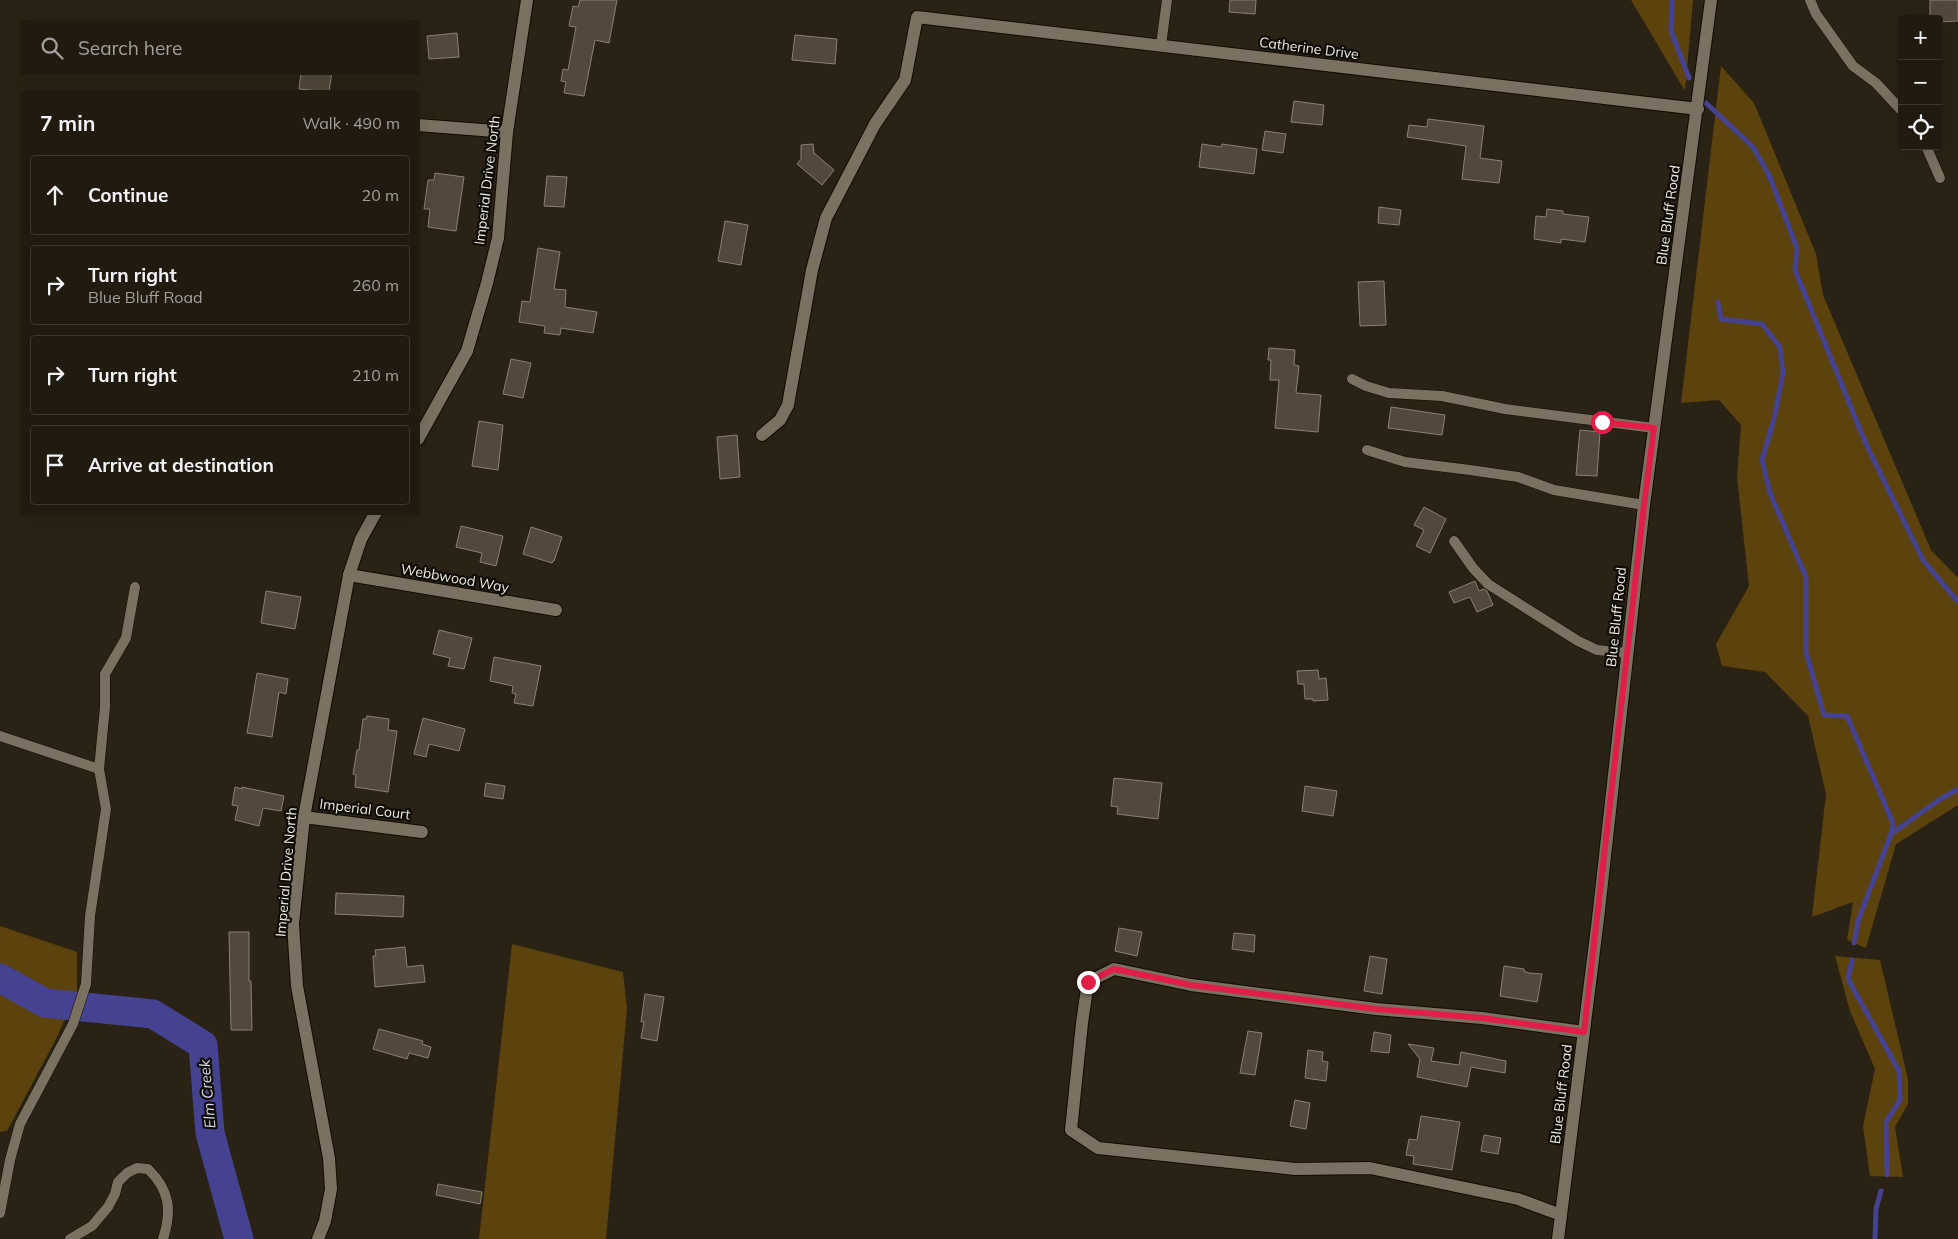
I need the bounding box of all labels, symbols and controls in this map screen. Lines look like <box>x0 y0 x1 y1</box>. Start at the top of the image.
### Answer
map controls <box>1898 15 1943 150</box>
button: + <box>1898 15 1943 60</box>
search box <box>20 20 420 75</box>
street label: Catherine Drive <box>1258 33 1360 63</box>
icon: search <box>38 34 66 62</box>
text: Search here <box>78 36 182 60</box>
button: − <box>1898 60 1943 105</box>
button: locate <box>1898 105 1943 150</box>
text: 7 min <box>40 110 95 136</box>
text: Walk · 490 m <box>302 113 400 133</box>
street label: Imperial Drive North <box>470 114 504 246</box>
street label: Blue Bluff Road <box>1652 164 1684 266</box>
icon: ahead <box>41 181 69 209</box>
text: Continue <box>88 183 168 207</box>
text: 20 m <box>362 185 399 205</box>
text: Turn right <box>88 263 177 287</box>
icon: right <box>41 271 69 299</box>
text: 260 m <box>352 275 399 295</box>
text: Blue Bluff Road <box>88 287 203 307</box>
icon: right <box>41 361 69 389</box>
text: Turn right <box>88 363 177 387</box>
text: 210 m <box>352 365 399 385</box>
route start <box>1591 411 1614 434</box>
icon: arrive <box>41 451 69 479</box>
text: Arrive at destination <box>88 453 274 477</box>
street label: Webbwood Way <box>399 560 511 596</box>
street label: Blue Bluff Road <box>1602 566 1630 668</box>
street label: Imperial Court <box>319 795 411 824</box>
street label: Imperial Drive North <box>271 806 301 938</box>
route end <box>1077 971 1100 994</box>
street label: Blue Bluff Road <box>1546 1043 1576 1145</box>
water label: Elm Creek <box>194 1057 219 1129</box>

